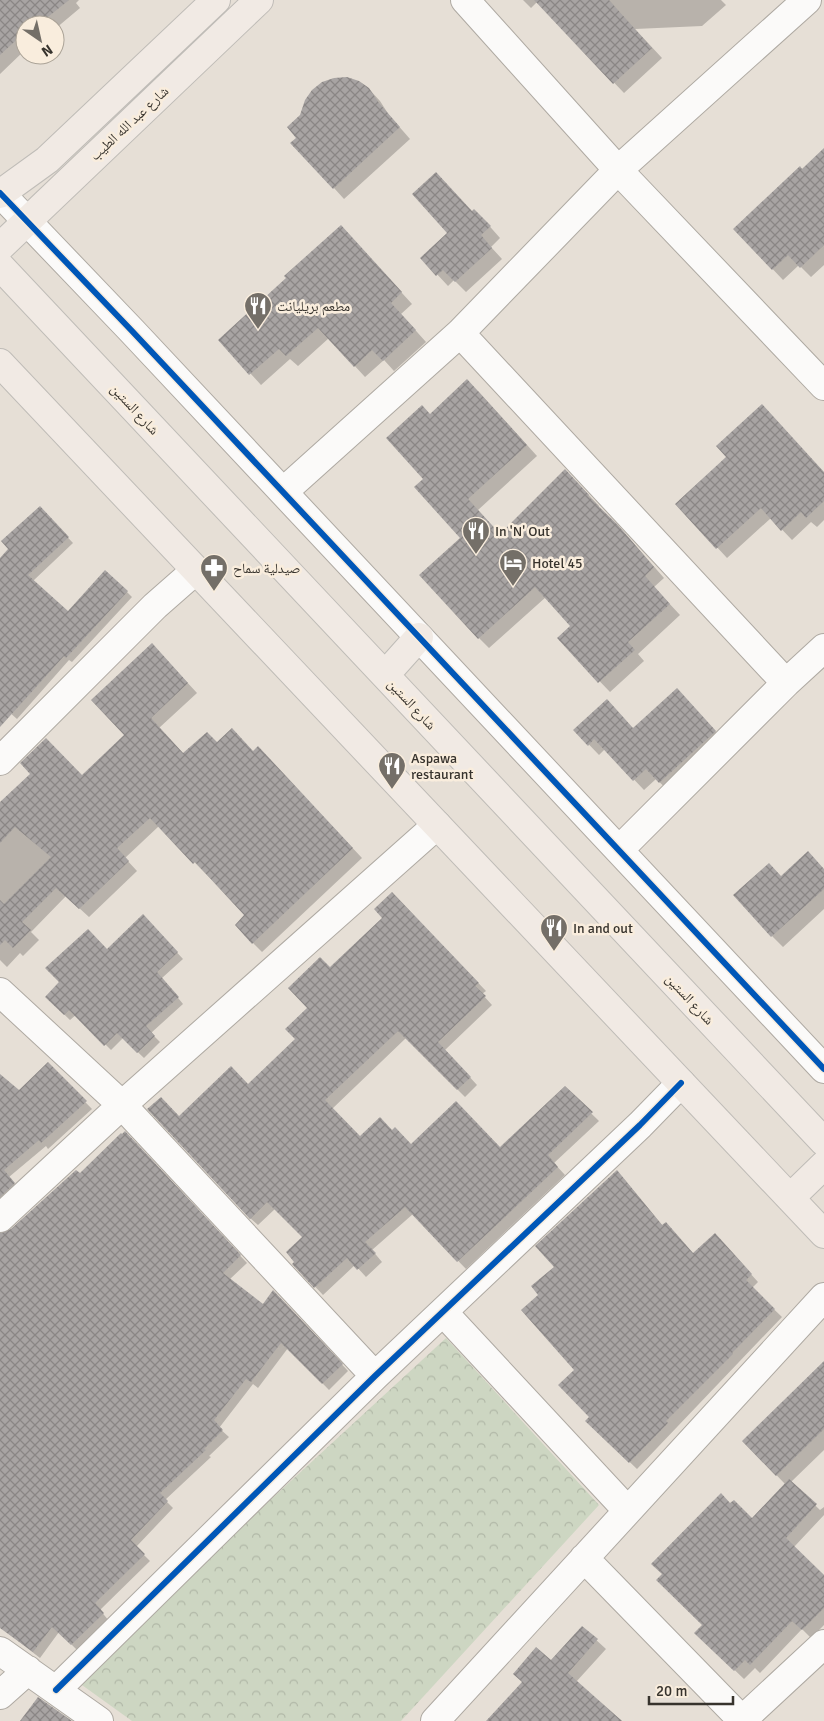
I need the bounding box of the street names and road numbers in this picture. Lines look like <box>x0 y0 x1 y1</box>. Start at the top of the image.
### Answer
street label: شارع عبد الله الطيب <box>87 83 173 165</box>
street label: شارع الستين <box>106 380 163 439</box>
street label: شارع الستين <box>383 675 440 734</box>
street label: شارع الستين <box>661 970 718 1029</box>

